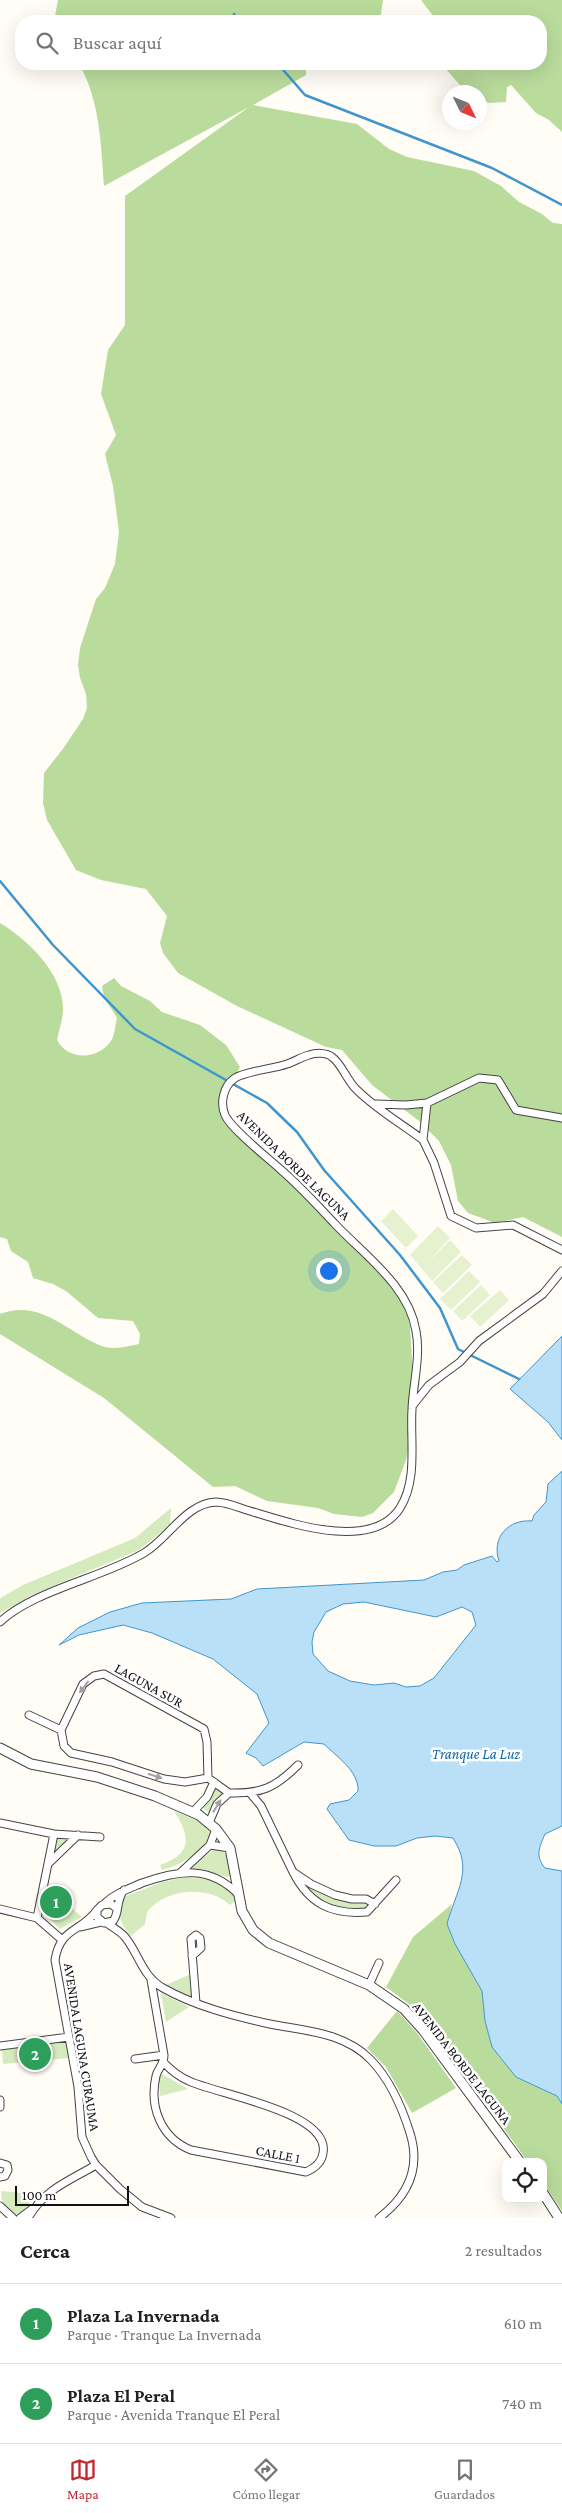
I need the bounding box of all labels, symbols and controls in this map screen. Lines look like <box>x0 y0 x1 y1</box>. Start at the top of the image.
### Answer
search box <box>15 15 547 70</box>
icon: search <box>33 29 61 57</box>
text: Buscar aquí <box>73 32 162 53</box>
north arrow <box>442 85 487 130</box>
street label: AVENIDA BORDE LAGUNA <box>234 1107 354 1223</box>
your location <box>316 1258 342 1284</box>
street label: LAGUNA SUR <box>112 1660 186 1711</box>
one-way arrow <box>79 1680 89 1693</box>
water label: Tranque La Luz <box>432 1746 521 1763</box>
one-way arrow <box>147 1772 162 1780</box>
one-way arrow <box>212 1800 222 1813</box>
pin: 1 <box>40 1883 72 1921</box>
street label: AVENIDA LAGUNA CURAUMA <box>61 1962 103 2132</box>
street label: AVENIDA BORDE LAGUNA <box>409 1999 515 2127</box>
pin: 2 <box>19 2035 51 2073</box>
street label: CALLE 1 <box>254 2142 302 2166</box>
map controls <box>502 2158 547 2203</box>
button: locate <box>502 2158 547 2203</box>
scale bar <box>15 2183 129 2206</box>
text: 100 m <box>22 2187 56 2203</box>
text: Cerca <box>20 2239 70 2263</box>
text: 2 resultados <box>465 2242 542 2259</box>
text: Plaza La Invernada <box>67 2305 219 2326</box>
text: 1 <box>33 2315 39 2332</box>
text: 610 m <box>504 2315 542 2332</box>
text: Parque · Tranque La Invernada <box>67 2326 261 2343</box>
text: Plaza El Peral <box>67 2385 175 2406</box>
text: 2 <box>32 2395 40 2412</box>
text: 740 m <box>502 2395 542 2412</box>
text: Parque · Avenida Tranque El Peral <box>67 2406 280 2423</box>
tab: Mapa <box>67 2456 99 2502</box>
tab: Cómo llegar <box>233 2456 300 2502</box>
tab: Guardados <box>434 2456 495 2502</box>

